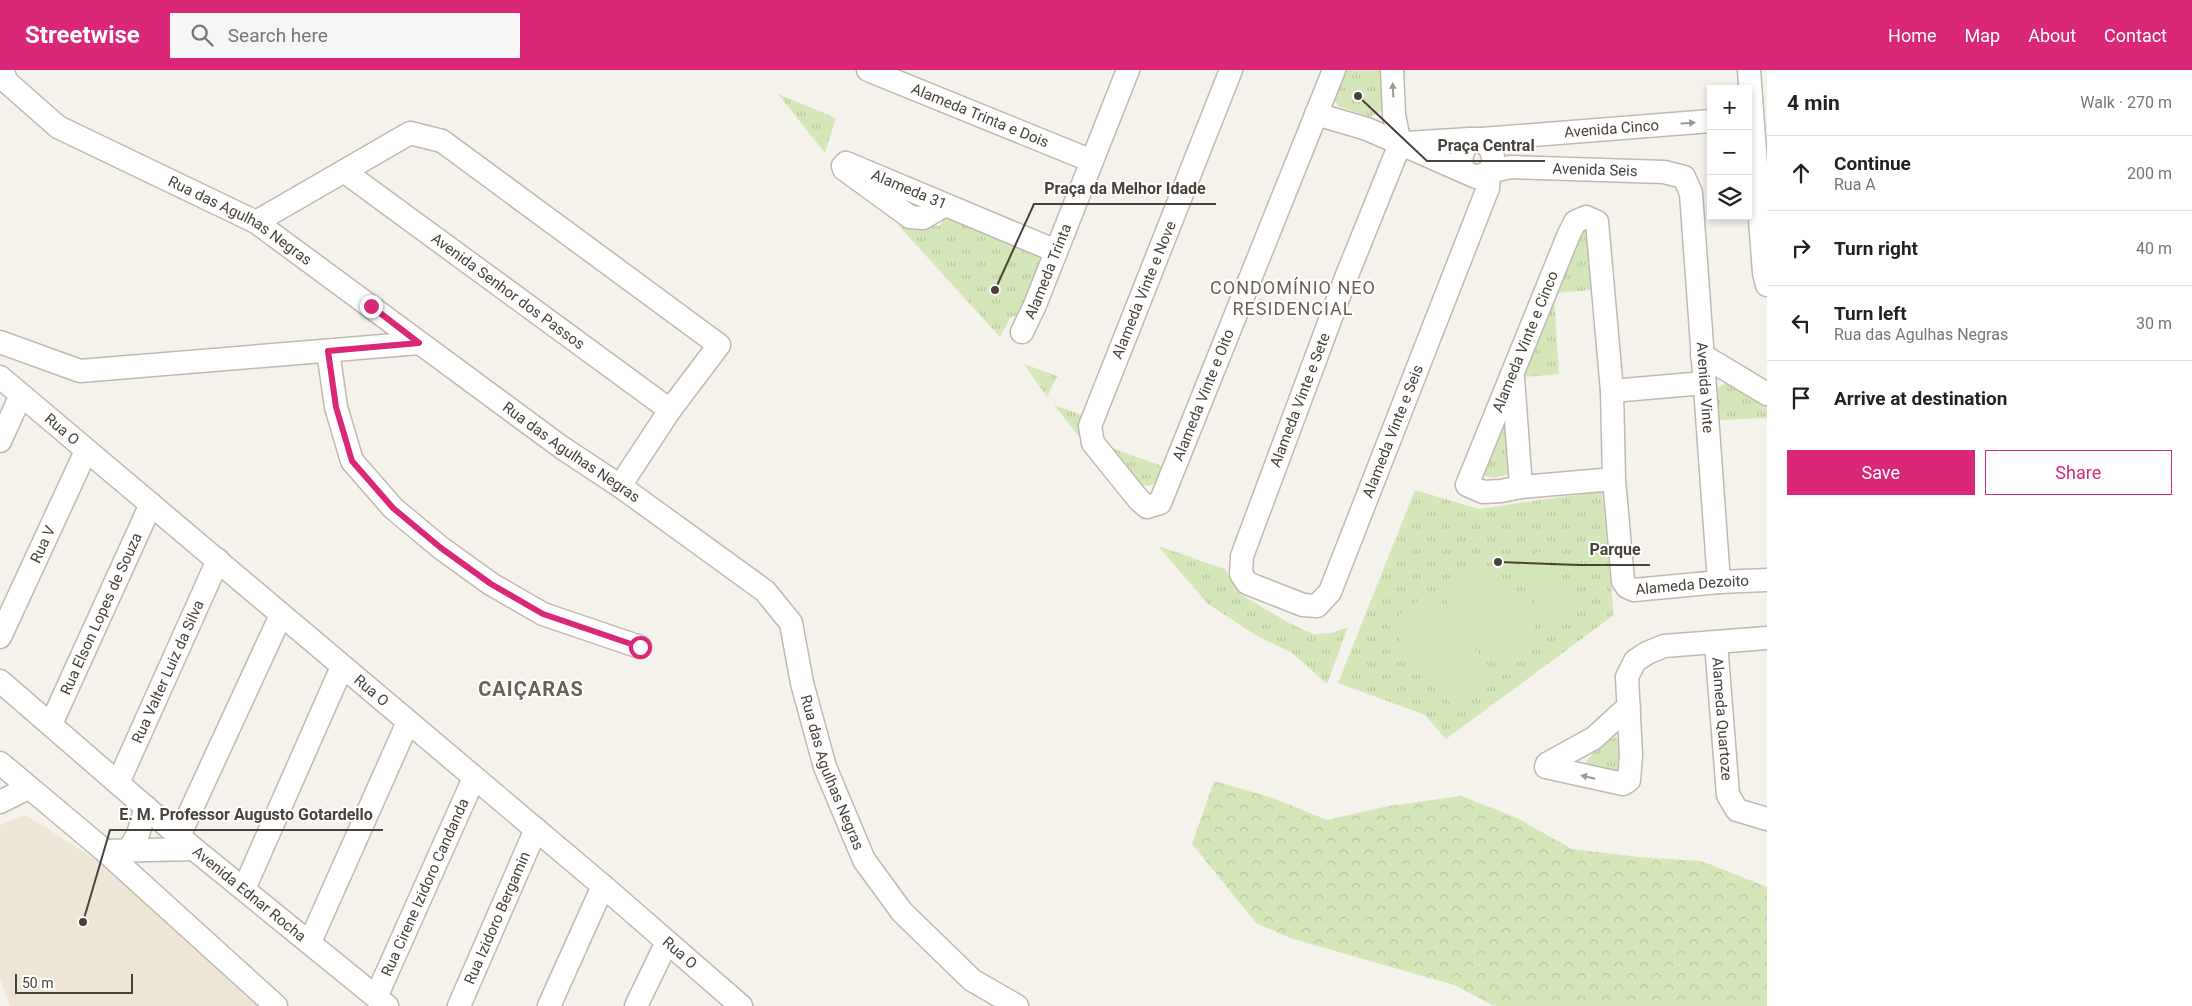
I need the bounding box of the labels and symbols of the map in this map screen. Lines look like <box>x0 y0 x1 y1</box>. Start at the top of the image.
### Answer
street label: Alameda Trinta e Dois <box>909 80 1051 151</box>
one-way arrow <box>1388 81 1396 97</box>
street label: Avenida Cinco <box>1564 116 1660 142</box>
one-way arrow <box>1680 119 1696 127</box>
callout: Praça Central <box>1427 130 1545 161</box>
text: Praça Central <box>1437 136 1535 155</box>
street label: Avenida Seis <box>1552 159 1638 180</box>
street label: Alameda 31 <box>869 166 949 213</box>
street label: Rua das Agulhas Negras <box>165 172 315 269</box>
callout: Praça da Melhor Idade <box>1034 173 1216 204</box>
text: Praça da Melhor Idade <box>1044 179 1206 198</box>
street label: Alameda Vinte e Nove <box>1108 218 1180 362</box>
street label: Alameda Trinta <box>1021 221 1075 322</box>
street label: Avenida Senhor dos Passos <box>428 229 588 353</box>
street label: Alameda Vinte e Cinco <box>1488 268 1562 415</box>
district label: CONDOMÍNIO NEO RESIDENCIAL <box>1210 277 1376 319</box>
route end <box>360 295 383 318</box>
street label: Alameda Vinte e Oito <box>1169 327 1238 463</box>
street label: Alameda Vinte e Sete <box>1266 330 1334 470</box>
street label: Avenida Vinte <box>1693 341 1717 434</box>
street label: Alameda Vinte e Seis <box>1359 362 1427 500</box>
street label: Rua das Agulhas Negras <box>499 398 643 506</box>
street label: Rua O <box>41 410 83 449</box>
street label: Rua V <box>26 523 59 566</box>
street label: Rua Elson Lopes de Souza <box>56 530 146 698</box>
callout: Parque <box>1579 534 1650 565</box>
text: Parque <box>1589 540 1641 559</box>
street label: Alameda Dezoito <box>1635 572 1749 599</box>
street label: Rua Valter Luiz da Silva <box>128 597 208 746</box>
route start <box>629 636 652 659</box>
street label: Alameda Quartoze <box>1708 656 1736 781</box>
street label: Rua O <box>350 671 392 710</box>
district label: CAIÇARAS <box>478 677 584 701</box>
street label: Rua das Agulhas Negras <box>797 693 868 853</box>
one-way arrow <box>1580 773 1595 781</box>
street label: Rua Cirene Izidoro Candanda <box>377 796 473 979</box>
callout: E. M. Professor Augusto Gotardello <box>110 799 383 830</box>
text: E. M. Professor Augusto Gotardello <box>119 805 373 824</box>
street label: Avenida Ednar Rocha <box>189 843 310 946</box>
street label: Rua Izidoro Bergamin <box>461 849 534 987</box>
street label: Rua O <box>659 933 701 973</box>
scale bar <box>15 971 132 994</box>

